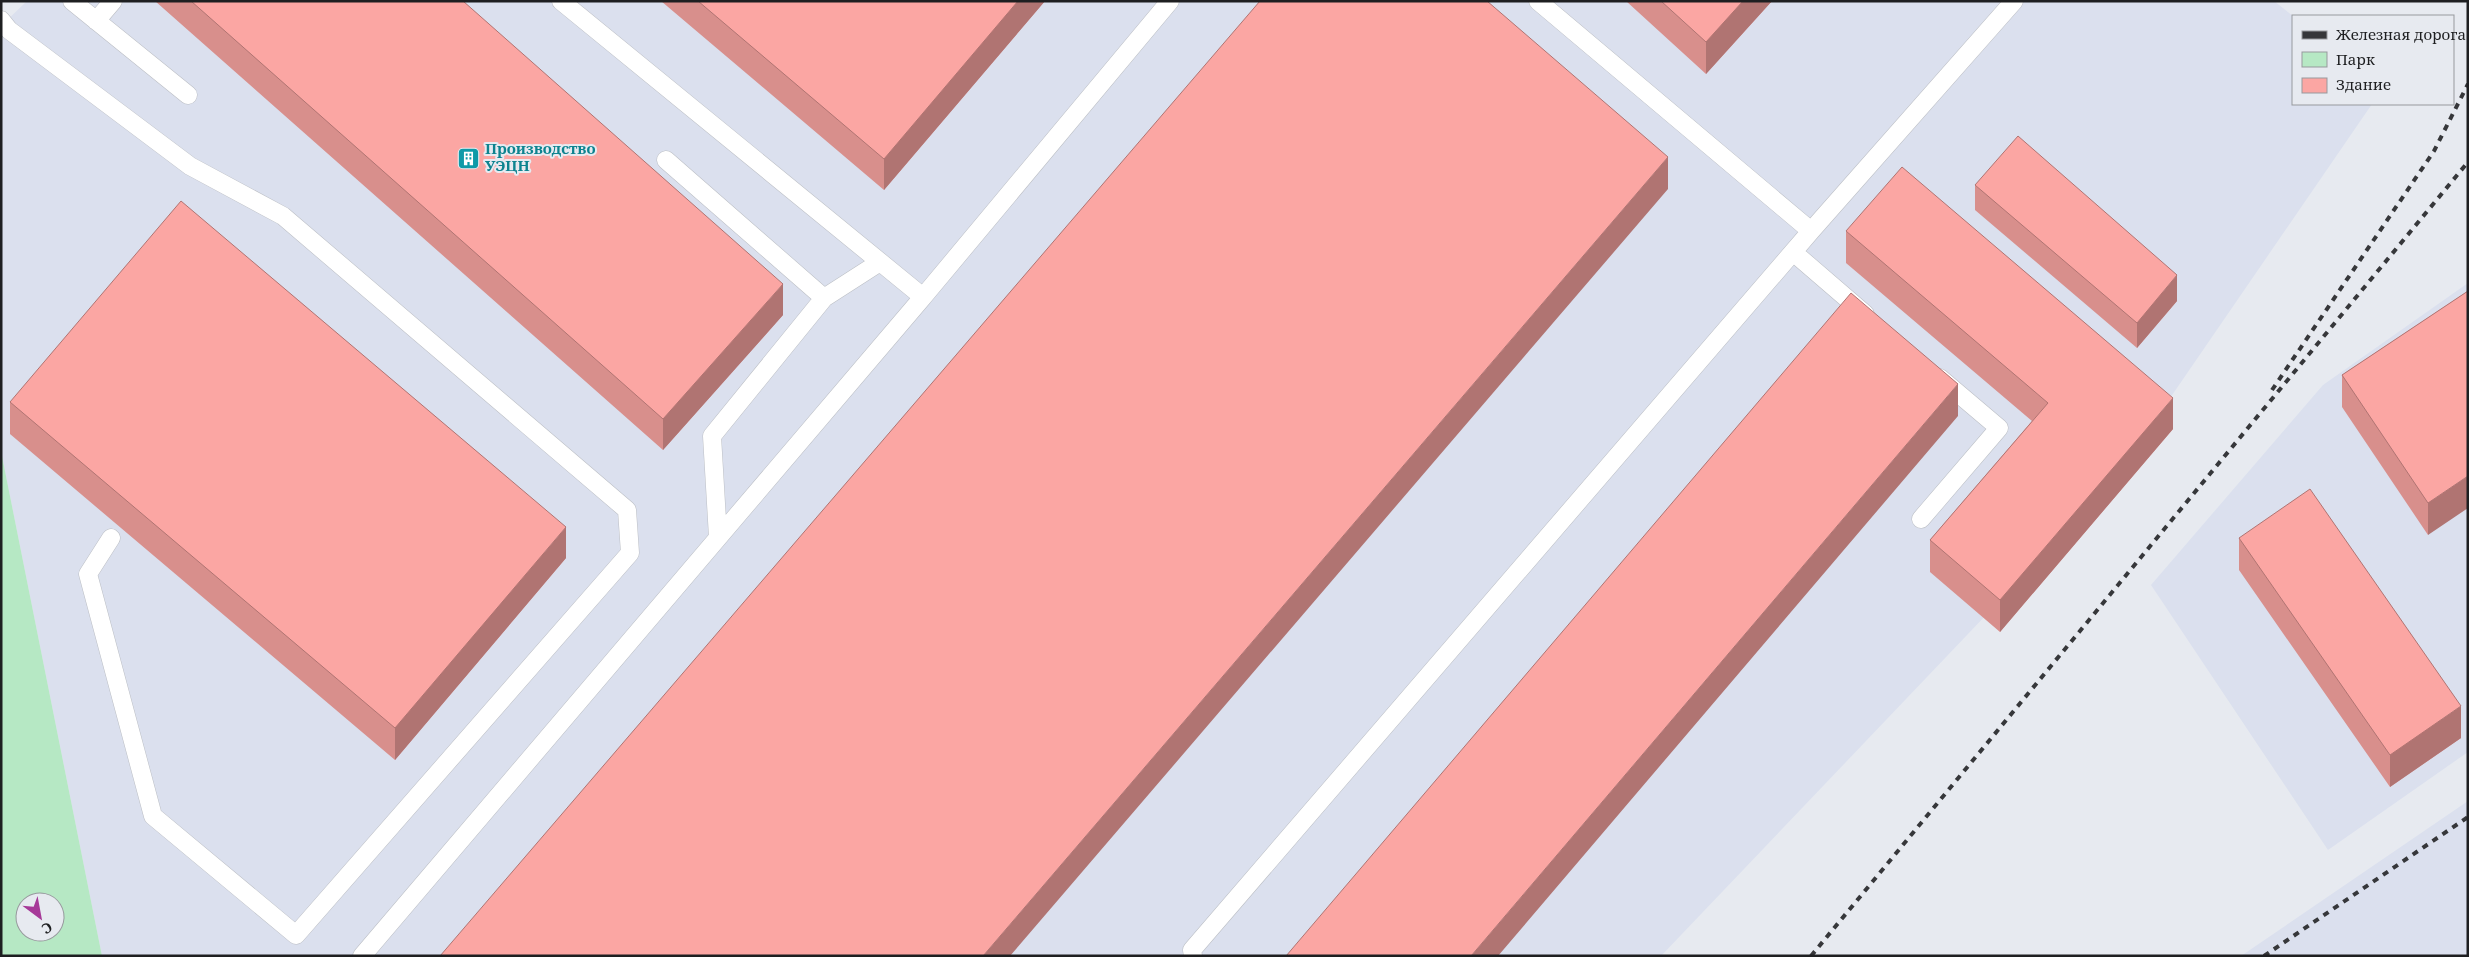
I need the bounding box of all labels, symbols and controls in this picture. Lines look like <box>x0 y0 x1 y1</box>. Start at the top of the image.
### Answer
legend <box>2292 15 2454 105</box>
text: Железная дорога <box>2335 24 2466 44</box>
text: Парк <box>2336 49 2375 69</box>
text: Здание <box>2336 74 2391 94</box>
place label: Производство УЭЦН <box>485 138 596 175</box>
building icon: Производство УЭЦН <box>457 146 481 170</box>
north arrow <box>15 892 65 942</box>
text: С <box>38 918 56 939</box>

